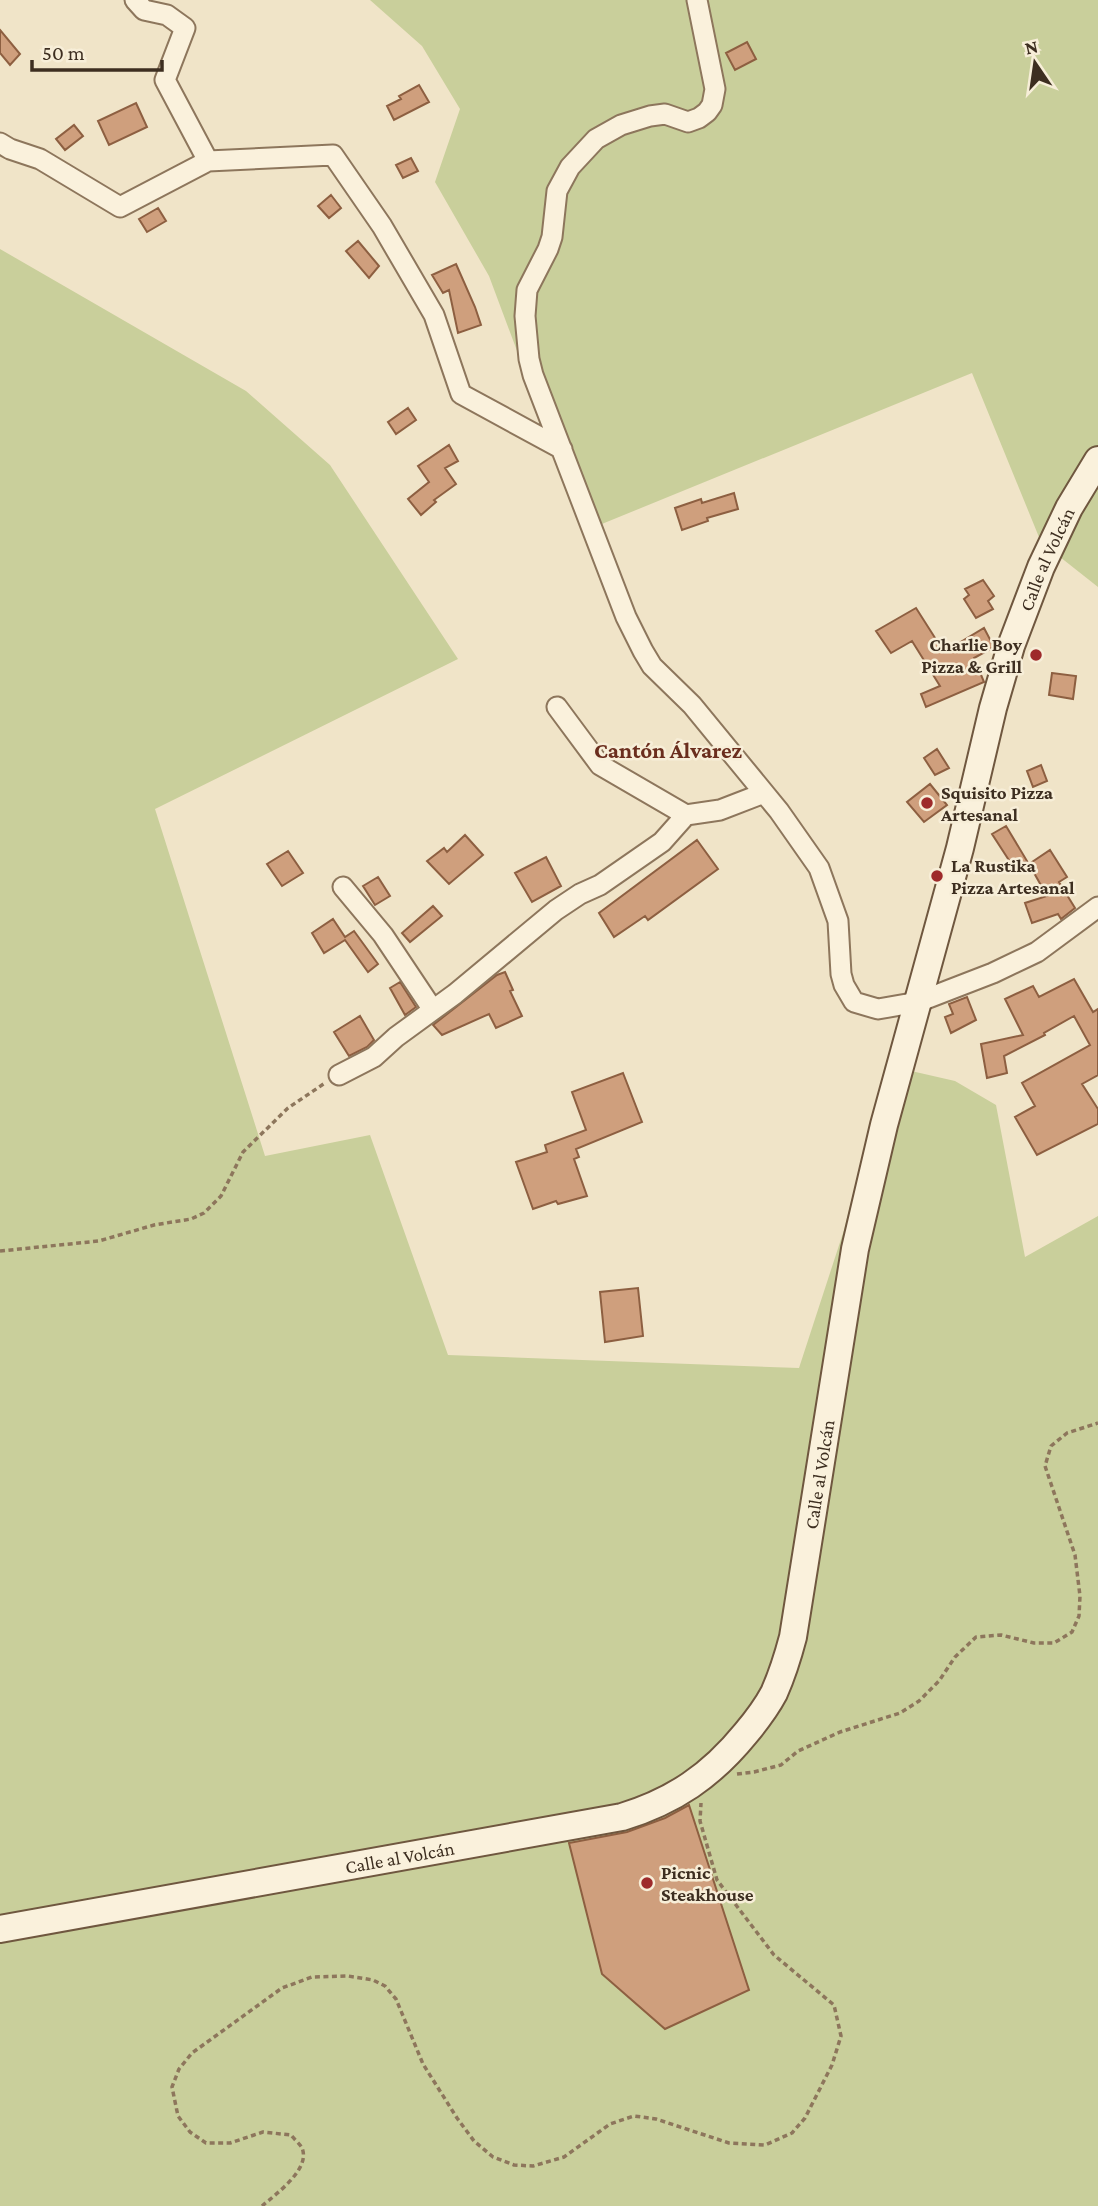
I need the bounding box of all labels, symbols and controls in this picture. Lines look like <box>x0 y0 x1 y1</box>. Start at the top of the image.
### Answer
scale bar <box>32 28 161 72</box>
north arrow <box>1000 28 1070 98</box>
text: N <box>1023 35 1040 59</box>
text: 50 m <box>42 41 85 65</box>
street label: Calle al Volcán <box>1015 504 1079 614</box>
place label: Charlie Boy Pizza & Grill <box>921 634 1023 677</box>
marker: Charlie Boy Pizza & Grill <box>1028 647 1044 663</box>
district label: Cantón Álvarez <box>594 737 743 763</box>
place label: Squisito Pizza Artesanal <box>940 782 1054 825</box>
marker: Squisito Pizza Artesanal <box>919 795 935 811</box>
place label: La Rustika Pizza Artesanal <box>951 855 1075 898</box>
marker: La Rustika Pizza Artesanal <box>929 868 945 884</box>
street label: Calle al Volcán <box>800 1418 839 1531</box>
street label: Calle al Volcán <box>343 1837 456 1878</box>
place label: Picnic Steakhouse <box>661 1862 754 1905</box>
marker: Picnic Steakhouse <box>639 1875 655 1891</box>

